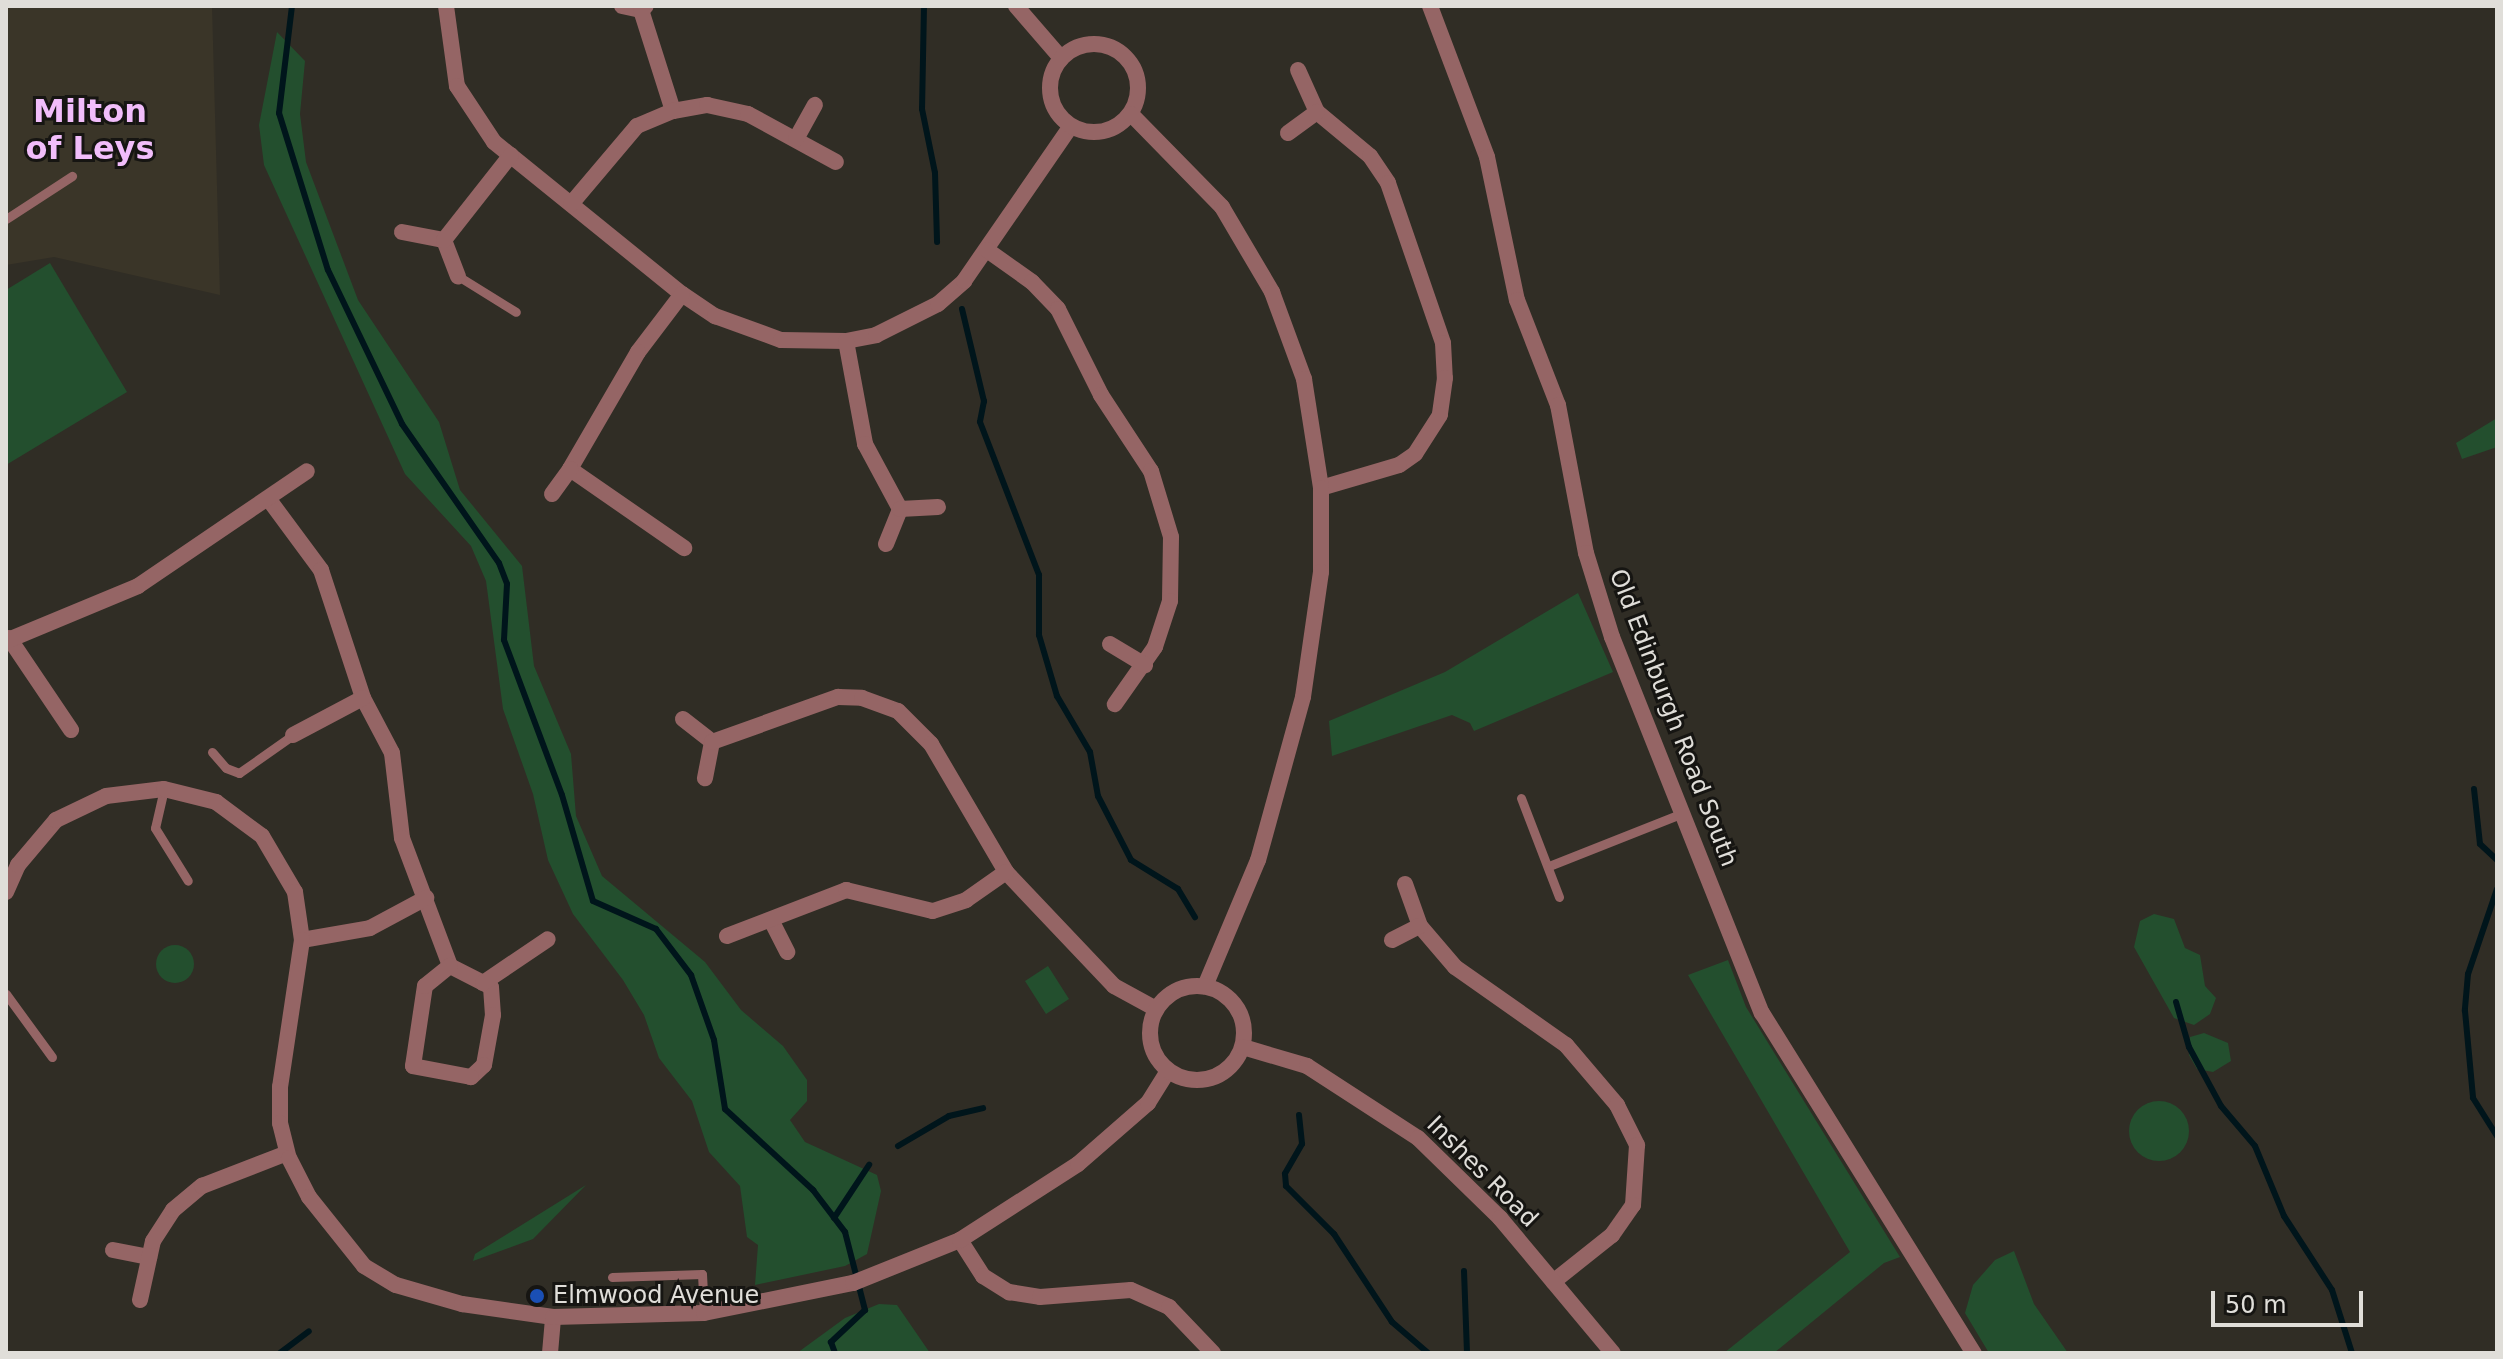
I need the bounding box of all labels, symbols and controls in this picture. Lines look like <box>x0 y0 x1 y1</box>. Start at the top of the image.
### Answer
district label: Milton of Leys <box>25 93 155 168</box>
street label: Old Edinburgh Road South <box>1603 565 1743 871</box>
street label: Inshes Road <box>1421 1111 1543 1233</box>
scale bar <box>2215 1275 2367 1325</box>
place label: Elmwood Avenue <box>553 1282 759 1310</box>
marker: Elmwood Avenue <box>528 1287 546 1305</box>
text: 50 m <box>2225 1291 2287 1319</box>

